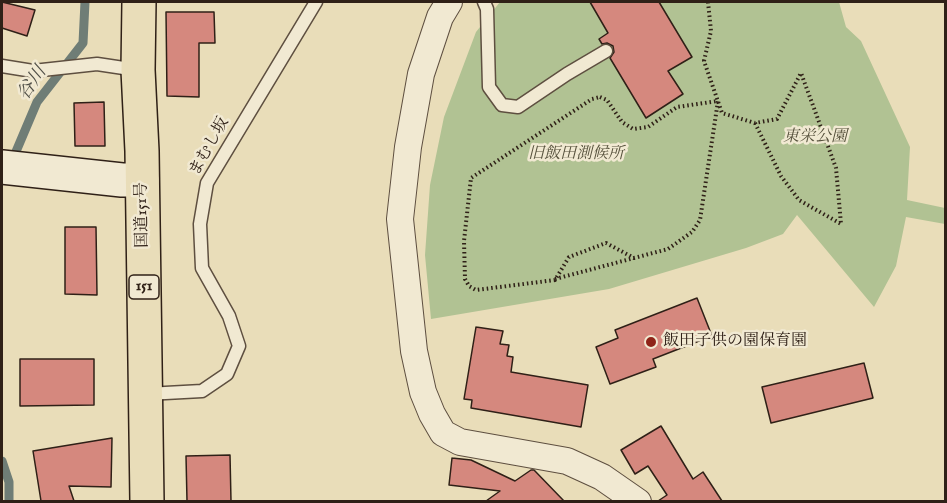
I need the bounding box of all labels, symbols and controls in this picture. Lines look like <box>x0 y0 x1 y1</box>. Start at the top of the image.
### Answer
water label: 谷川 <box>14 63 52 105</box>
street label: まむし坂 <box>186 114 234 180</box>
park label: 東栄公園 <box>783 128 847 148</box>
park label: 旧飯田測候所 <box>528 145 624 165</box>
street label: 国道151号 <box>133 182 153 248</box>
road number: 151 <box>129 275 159 299</box>
place label: 飯田子供の園保育園 <box>663 332 807 352</box>
marker: 飯田子供の園保育園 <box>644 335 658 349</box>

